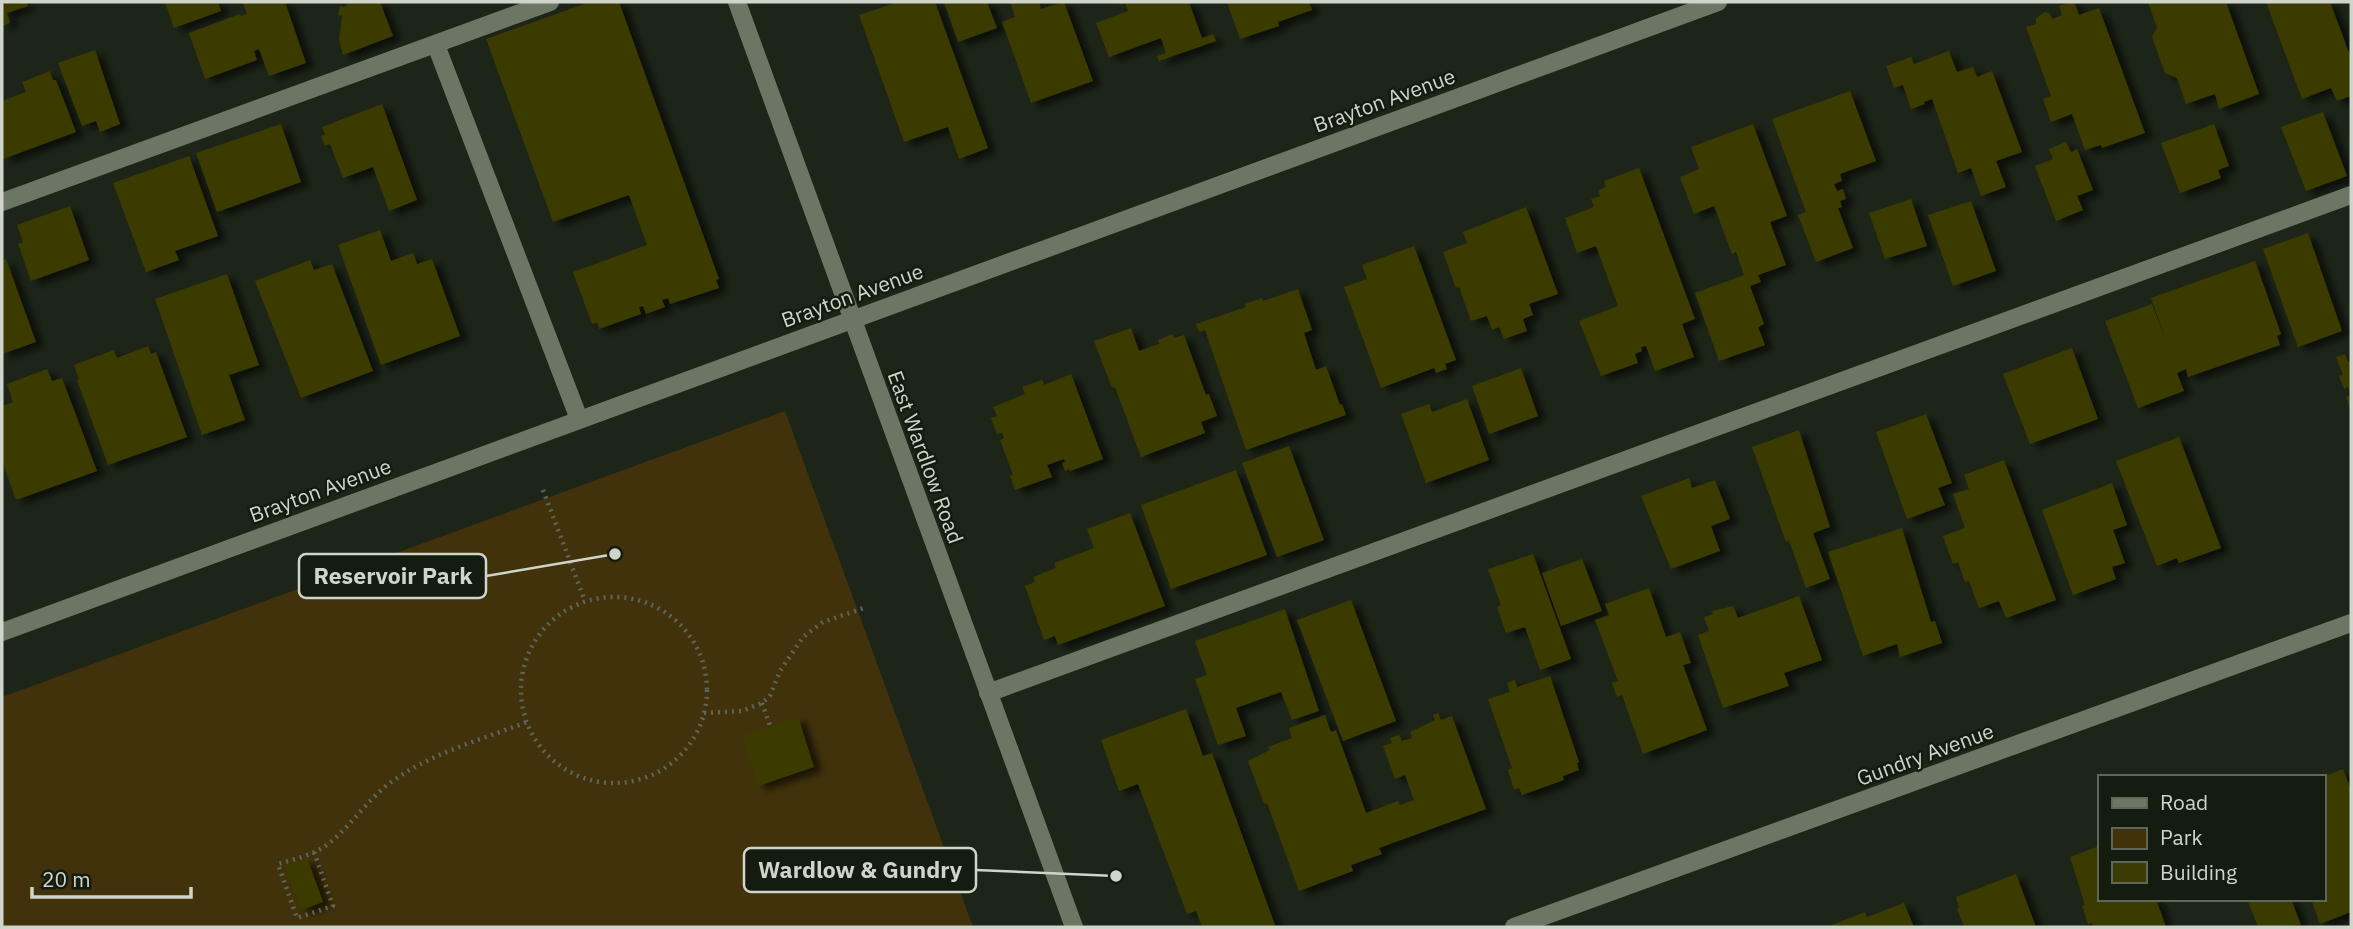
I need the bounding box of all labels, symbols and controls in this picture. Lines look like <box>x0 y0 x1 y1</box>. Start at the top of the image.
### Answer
street label: Brayton Avenue <box>1309 61 1459 139</box>
street label: Brayton Avenue <box>777 256 927 334</box>
street label: East Wardlow Road <box>882 367 970 547</box>
street label: Brayton Avenue <box>245 451 395 529</box>
callout: Reservoir Park <box>299 554 486 598</box>
text: Reservoir Park <box>314 560 473 590</box>
street label: Gundry Avenue <box>1853 716 1997 792</box>
legend <box>2098 775 2325 901</box>
text: Road <box>2160 788 2208 816</box>
text: Park <box>2160 823 2203 851</box>
callout: Wardlow & Gundry <box>744 848 976 892</box>
text: Wardlow & Gundry <box>758 854 963 884</box>
scale bar <box>32 856 191 900</box>
text: Building <box>2160 858 2237 886</box>
text: 20 m <box>42 865 91 893</box>

